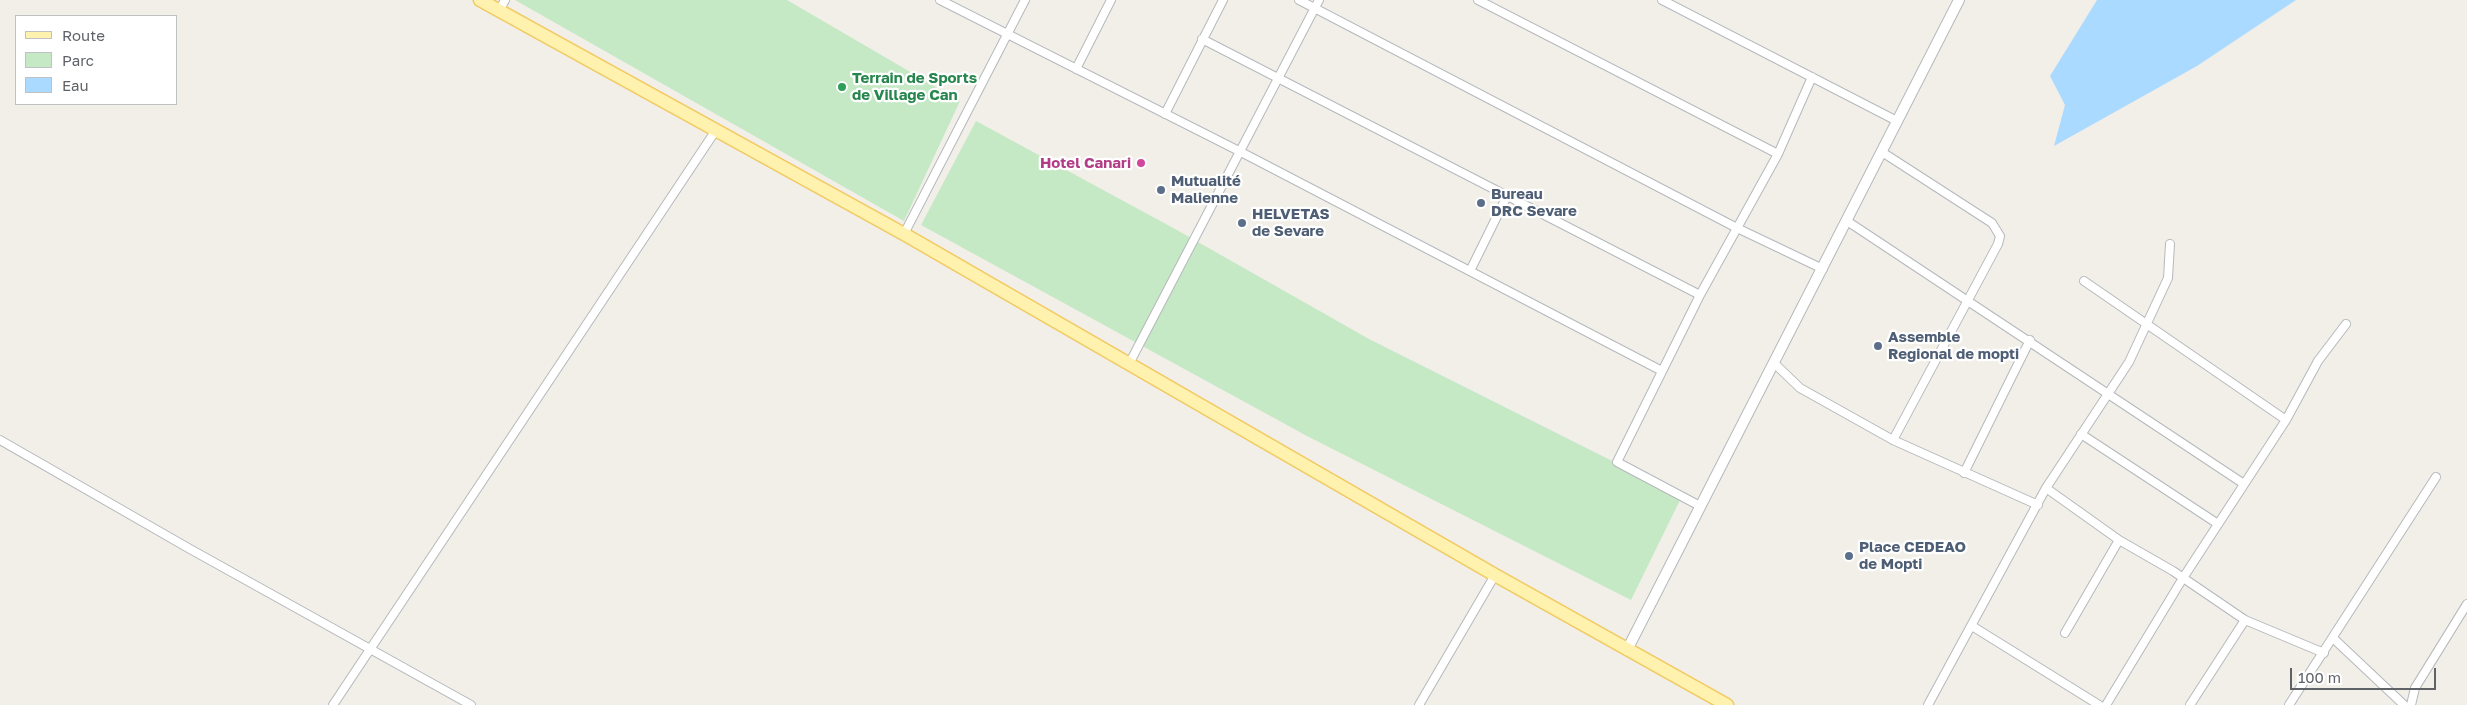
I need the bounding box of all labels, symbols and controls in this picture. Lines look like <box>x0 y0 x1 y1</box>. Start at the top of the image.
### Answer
legend <box>15 15 178 105</box>
text: Route <box>62 26 105 44</box>
text: Parc <box>62 51 94 69</box>
place label: Terrain de Sports de Village Can <box>852 69 977 104</box>
text: Eau <box>62 76 89 94</box>
marker: Terrain de Sports de Village Can <box>836 81 848 93</box>
place label: Hotel Canari <box>1040 154 1131 172</box>
marker: Hotel Canari <box>1135 157 1147 169</box>
place label: Mutualité Malienne <box>1171 172 1241 207</box>
marker: Mutualité Malienne <box>1155 184 1167 196</box>
place label: Bureau DRC Sevare <box>1491 185 1577 220</box>
marker: Bureau DRC Sevare <box>1475 197 1487 209</box>
place label: HELVETAS de Sevare <box>1252 205 1330 240</box>
marker: HELVETAS de Sevare <box>1236 217 1248 229</box>
place label: Assemble Regional de mopti <box>1888 328 2019 363</box>
marker: Assemble Regional de mopti <box>1872 340 1884 352</box>
place label: Place CEDEAO de Mopti <box>1859 538 1966 573</box>
marker: Place CEDEAO de Mopti <box>1843 550 1855 562</box>
scale bar <box>2292 658 2438 690</box>
text: 100 m <box>2298 668 2341 686</box>

